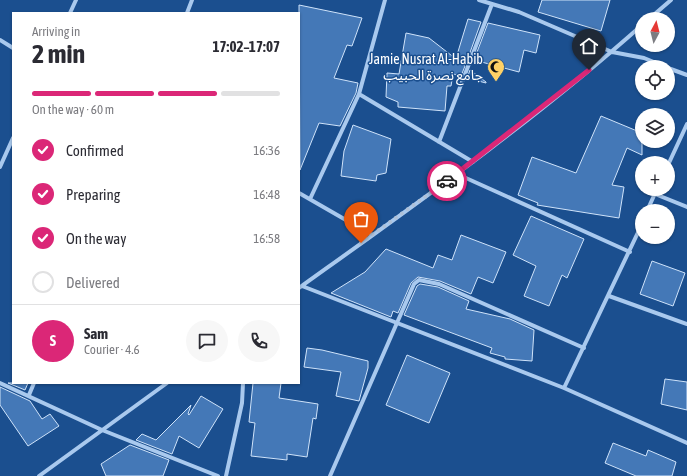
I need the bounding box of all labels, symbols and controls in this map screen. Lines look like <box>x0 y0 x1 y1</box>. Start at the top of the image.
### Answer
north arrow <box>635 12 675 52</box>
map controls <box>635 12 675 244</box>
text: Arriving in <box>32 24 80 39</box>
pin <box>572 29 606 70</box>
icon: home <box>578 35 600 57</box>
text: 17:02–17:07 <box>212 38 280 55</box>
text: 2 min <box>32 39 85 69</box>
place label: Jamie Nusrat Al-Habib جامع نصرة الحبيب <box>369 51 483 86</box>
mosque icon: Jamie Nusrat Al-Habib جامع نصرة الحبيب <box>486 57 506 82</box>
button: locate <box>635 60 675 100</box>
text: On the way · 60 m <box>32 102 114 117</box>
button: layers <box>635 108 675 148</box>
icon: check <box>32 139 54 161</box>
text: Confirmed <box>66 142 124 159</box>
text: 16:36 <box>253 143 280 158</box>
button: + <box>635 156 675 196</box>
courier <box>427 161 467 201</box>
icon: car <box>436 170 458 192</box>
icon: check <box>32 183 54 205</box>
text: Preparing <box>66 186 120 203</box>
text: 16:48 <box>253 187 280 202</box>
pin <box>344 202 378 243</box>
button: − <box>635 204 675 244</box>
icon: bag <box>350 208 372 230</box>
icon: check <box>32 227 54 249</box>
text: On the way <box>66 230 127 247</box>
text: 16:58 <box>253 231 280 246</box>
text: Delivered <box>66 274 120 291</box>
button: chat <box>186 320 228 362</box>
button: phone <box>238 320 280 362</box>
text: Sam <box>84 325 108 342</box>
text: S <box>50 332 56 349</box>
text: Courier · 4.6 <box>84 342 140 357</box>

